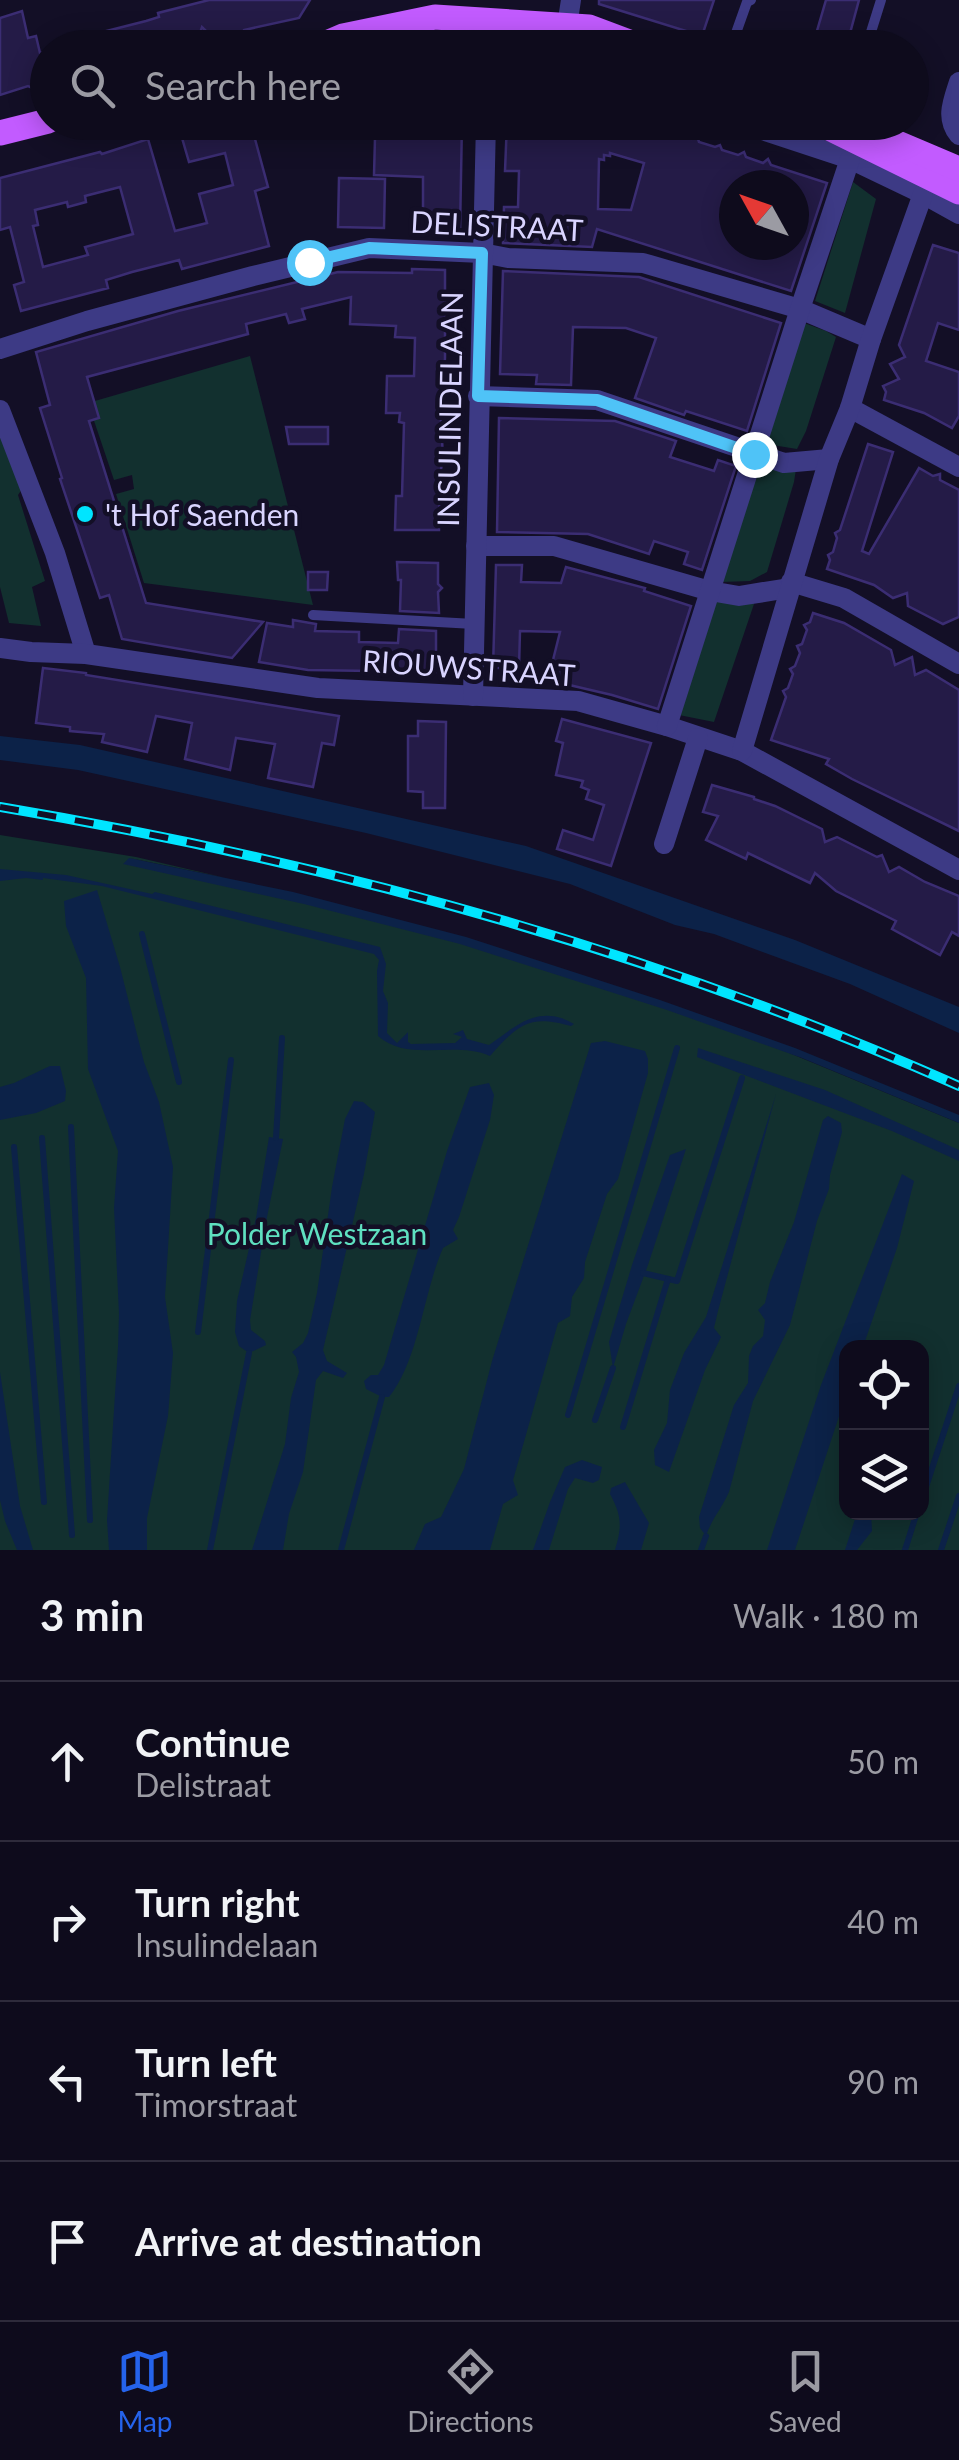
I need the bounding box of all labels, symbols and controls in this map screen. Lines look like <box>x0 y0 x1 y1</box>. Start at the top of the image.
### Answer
search box <box>30 30 929 140</box>
icon: search <box>65 58 120 113</box>
text: Search here <box>145 62 341 108</box>
north arrow <box>719 170 809 260</box>
street label: DELISTRAAT <box>410 202 585 248</box>
route start <box>287 240 333 286</box>
street label: INSULINDELAAN <box>429 291 469 527</box>
route end <box>732 432 778 478</box>
place label: 't Hof Saenden <box>105 496 299 532</box>
marker: 't Hof Saenden <box>74 503 96 525</box>
street label: RIOUWSTRAAT <box>361 642 577 692</box>
park label: Polder Westzaan <box>207 1215 427 1251</box>
map controls <box>839 1340 929 1520</box>
button: locate <box>839 1340 929 1430</box>
button: layers <box>839 1430 929 1520</box>
text: 3 min <box>40 1590 144 1640</box>
text: Walk · 180 m <box>733 1596 919 1635</box>
text: Continue <box>135 1719 290 1765</box>
icon: ahead <box>40 1734 95 1789</box>
text: 50 m <box>847 1742 919 1781</box>
text: Delistraat <box>135 1765 271 1804</box>
text: Turn right <box>135 1879 300 1925</box>
icon: right <box>40 1894 95 1949</box>
text: 40 m <box>847 1902 919 1941</box>
text: Insulindelaan <box>135 1925 318 1964</box>
text: Turn left <box>135 2039 277 2085</box>
icon: left <box>40 2054 95 2109</box>
text: 90 m <box>847 2062 919 2101</box>
text: Timorstraat <box>135 2085 297 2124</box>
icon: arrive <box>40 2214 95 2269</box>
text: Arrive at destination <box>135 2218 482 2264</box>
tab: Map <box>117 2344 173 2438</box>
tab: Directions <box>407 2344 534 2438</box>
tab: Saved <box>768 2344 842 2438</box>

